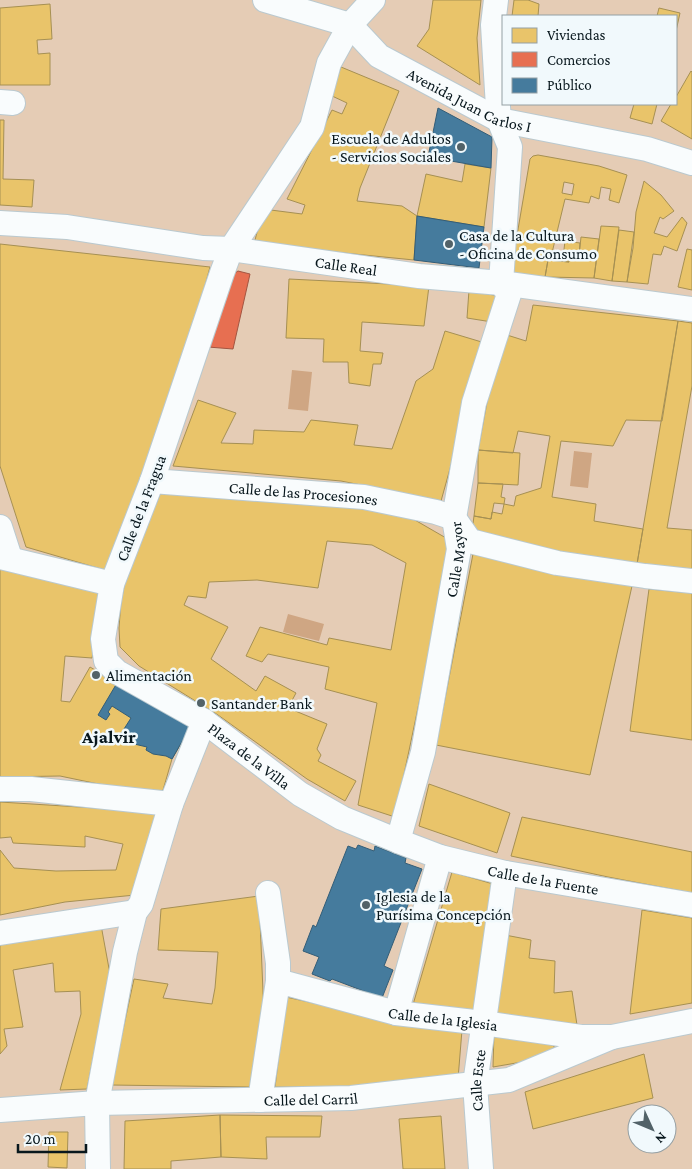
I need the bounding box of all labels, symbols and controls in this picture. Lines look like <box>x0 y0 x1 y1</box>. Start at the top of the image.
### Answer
legend <box>502 15 677 105</box>
text: Viviendas <box>547 27 606 43</box>
text: Comercios <box>547 52 610 68</box>
street label: Avenida Juan Carlos I <box>404 64 533 135</box>
text: Público <box>547 77 592 93</box>
place label: Escuela de Adultos - Servicios Sociales <box>331 130 451 165</box>
marker: Escuela de Adultos - Servicios Sociales <box>455 141 467 153</box>
place label: Casa de la Cultura - Oficina de Consumo <box>459 227 597 262</box>
marker: Casa de la Cultura - Oficina de Consumo <box>443 238 455 250</box>
street label: Calle Real <box>314 253 378 278</box>
street label: Calle de la Fragua <box>113 452 170 564</box>
street label: Calle de las Procesiones <box>228 478 380 508</box>
street label: Calle Mayor <box>442 520 467 599</box>
place label: Alimentación <box>106 667 192 684</box>
marker: Alimentación <box>90 669 102 681</box>
place label: Santander Bank <box>211 695 313 712</box>
marker: Santander Bank <box>195 697 207 709</box>
street label: Plaza de la Villa <box>205 719 294 793</box>
district label: Ajalvir <box>81 726 136 748</box>
street label: Calle de la Fuente <box>486 861 600 897</box>
place label: Iglesia de la Purísima Concepción <box>376 888 512 924</box>
marker: Iglesia de la Purísima Concepción <box>360 899 372 911</box>
street label: Calle de la Iglesia <box>386 1003 499 1034</box>
street label: Calle Este <box>466 1048 488 1112</box>
street label: Calle del Carril <box>263 1089 359 1108</box>
north arrow <box>627 1104 677 1154</box>
scale bar <box>18 1122 85 1154</box>
text: N <box>652 1129 670 1147</box>
text: 20 m <box>25 1131 56 1147</box>

